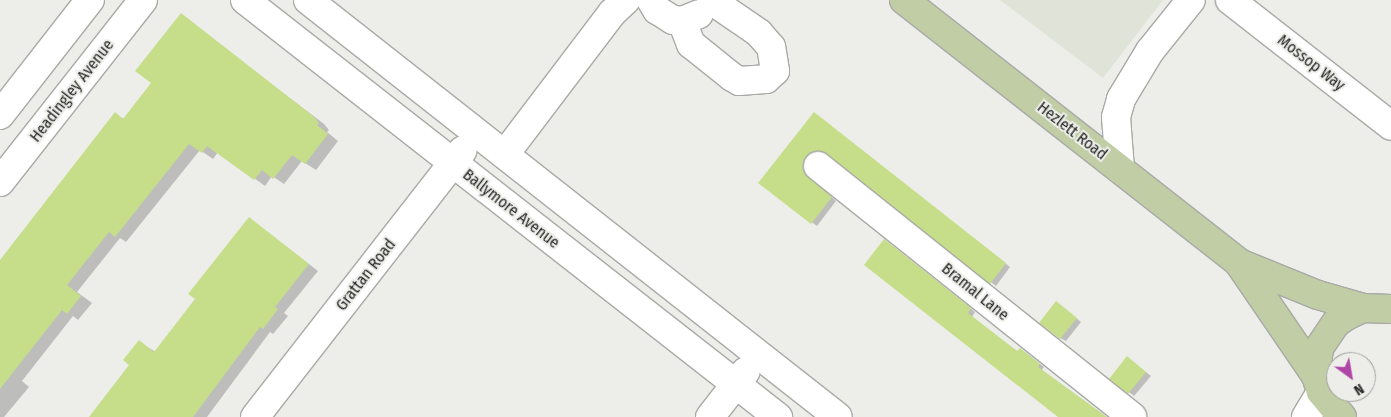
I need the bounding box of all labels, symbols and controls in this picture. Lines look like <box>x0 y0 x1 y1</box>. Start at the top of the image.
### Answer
street label: Mossop Way <box>1273 31 1349 95</box>
street label: Headingley Avenue <box>26 36 118 146</box>
street label: Hezlett Road <box>1033 98 1111 164</box>
street label: Ballymore Avenue <box>459 165 563 253</box>
street label: Grattan Road <box>332 235 400 315</box>
street label: Bramal Lane <box>938 259 1012 325</box>
north arrow <box>1326 352 1376 402</box>
text: N <box>1351 380 1367 399</box>

